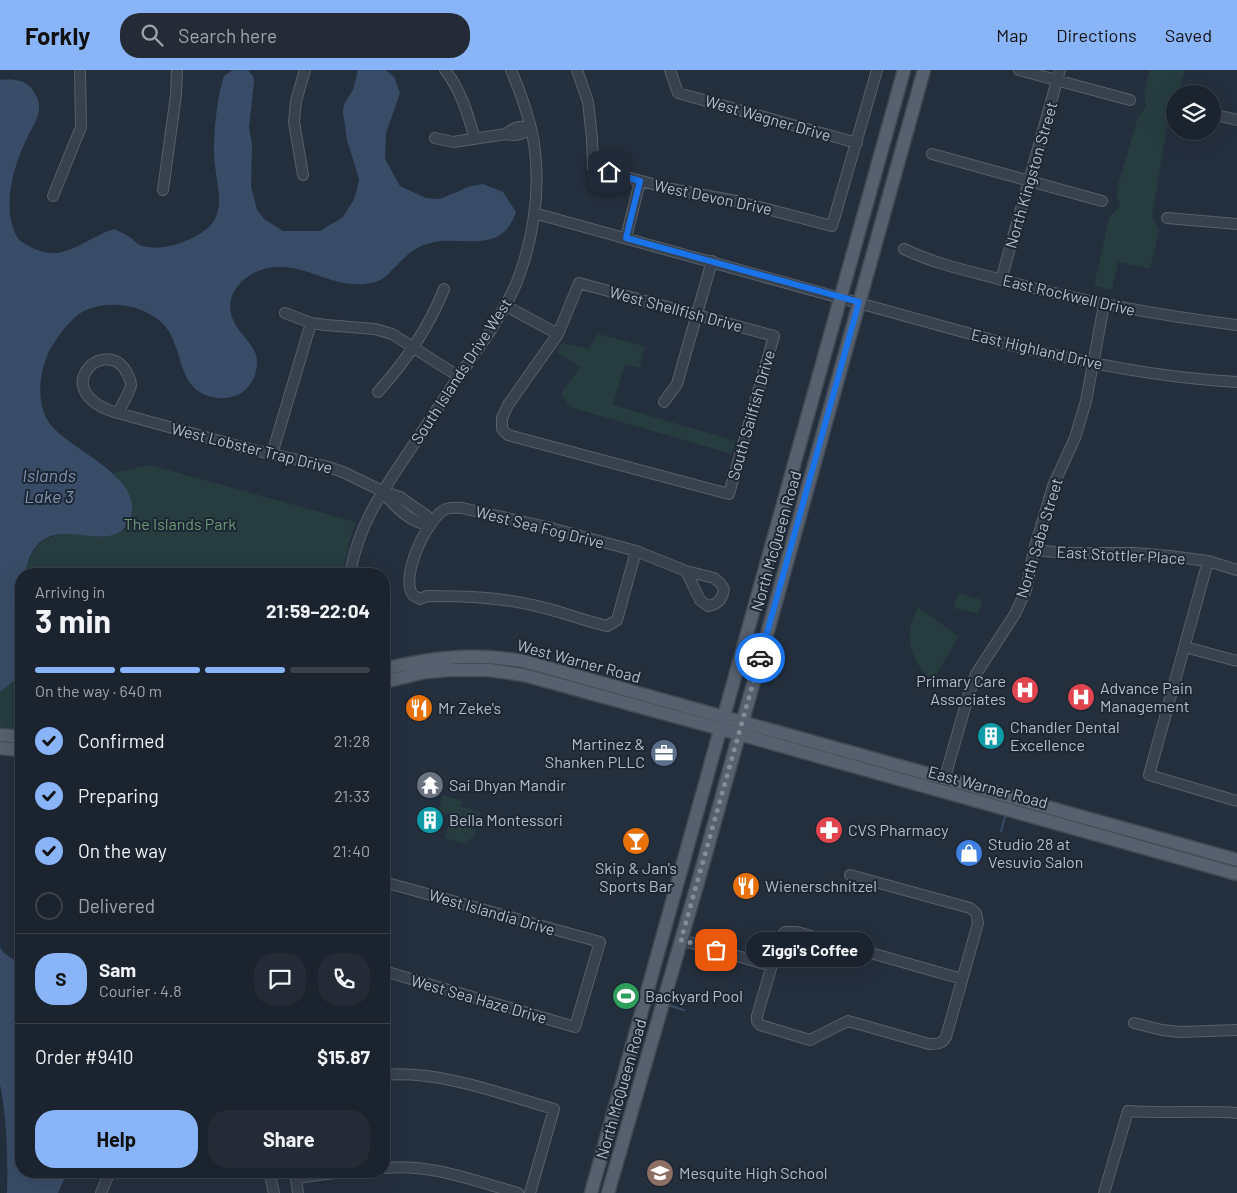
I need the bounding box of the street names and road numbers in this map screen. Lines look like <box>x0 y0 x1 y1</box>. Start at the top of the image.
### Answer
street label: West Wagner Drive <box>703 90 833 145</box>
street label: North Kingston Street <box>1000 99 1061 250</box>
street label: West Devon Drive <box>652 175 774 218</box>
street label: East Rockwell Drive <box>1001 270 1137 319</box>
street label: West Shellfish Drive <box>607 282 745 335</box>
street label: South Islands Drive West <box>406 294 515 447</box>
street label: East Highland Drive <box>970 324 1105 373</box>
street label: South Sailfish Drive <box>723 348 778 482</box>
street label: West Lobster Trap Drive <box>169 418 335 477</box>
street label: North McQueen Road <box>746 469 805 613</box>
street label: North Saba Street <box>1011 476 1066 600</box>
street label: West Sea Fog Drive <box>474 501 607 552</box>
street label: East Stottler Place <box>1056 542 1186 567</box>
street label: West Warner Road <box>515 635 643 686</box>
street label: East Warner Road <box>926 761 1050 812</box>
street label: West Islandia Drive <box>427 884 557 939</box>
street label: West Sea Haze Drive <box>409 970 549 1027</box>
street label: North McQueen Road <box>591 1017 650 1161</box>

